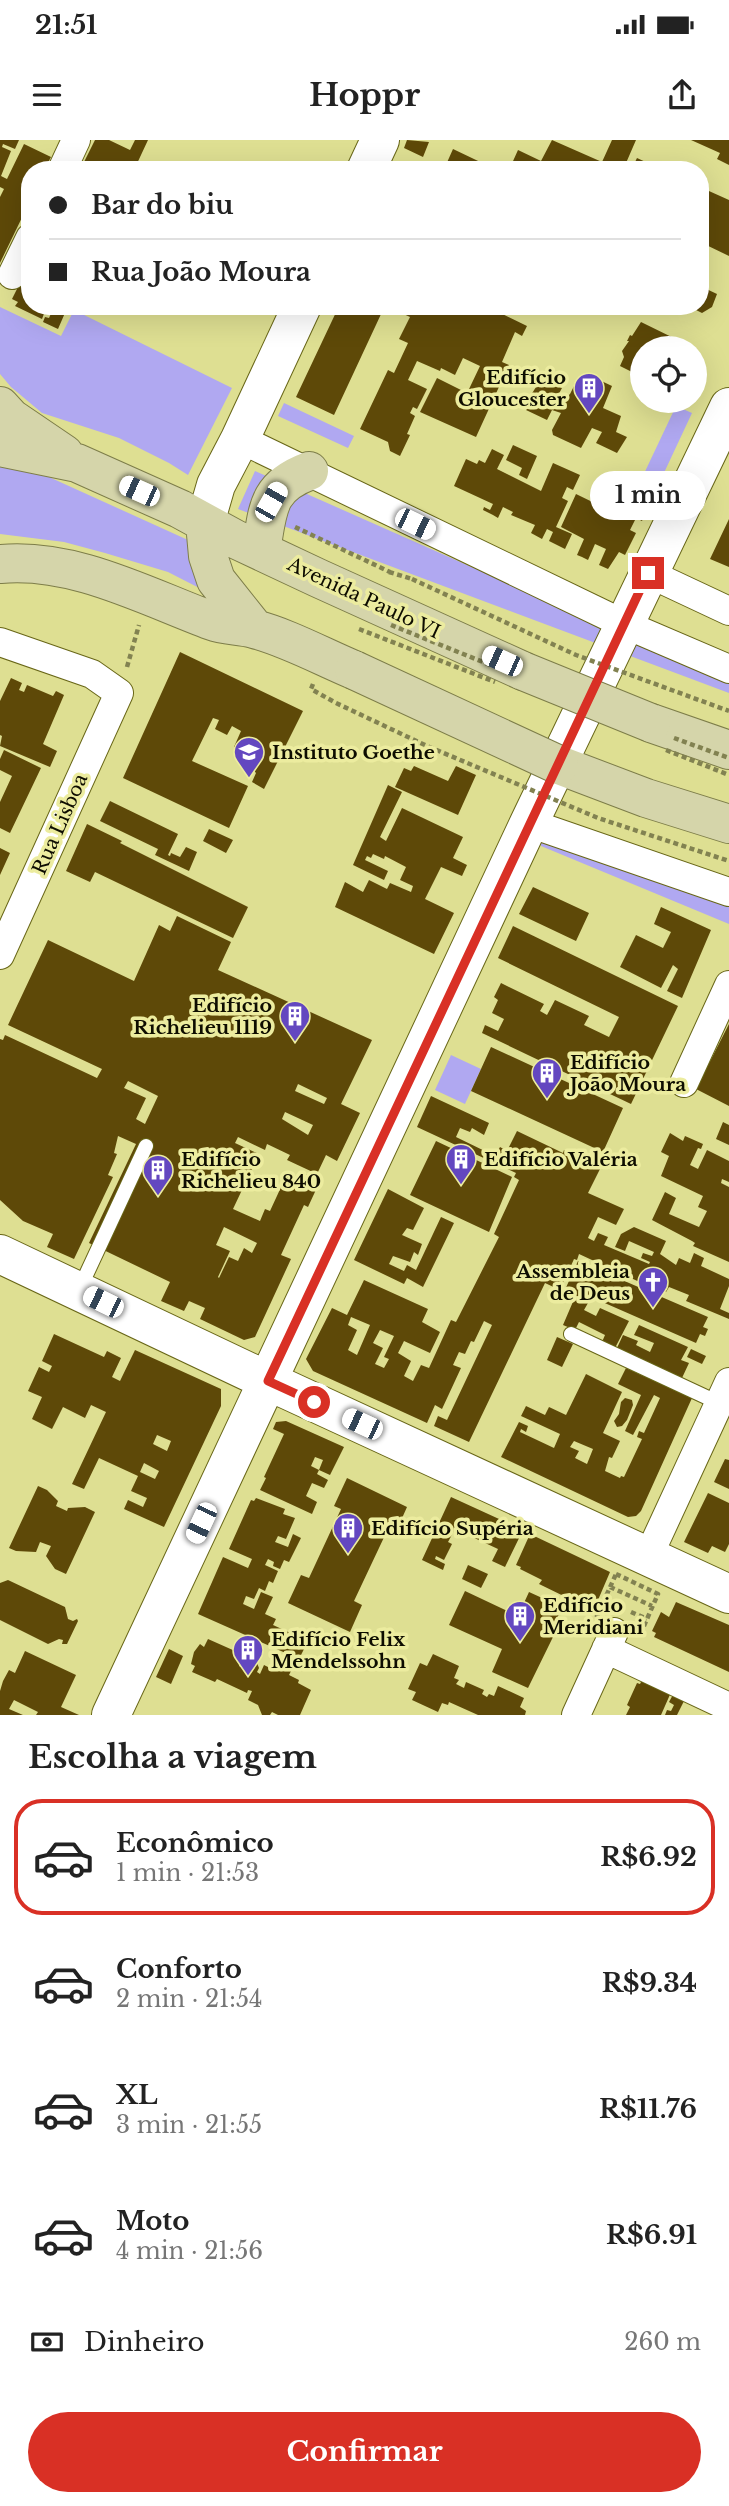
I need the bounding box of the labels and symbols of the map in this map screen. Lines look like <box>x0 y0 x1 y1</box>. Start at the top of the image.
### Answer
place label: Edifício Gloucester <box>458 366 567 411</box>
building icon: Edifício Gloucester <box>572 371 606 415</box>
callout: 1 min <box>590 472 706 520</box>
car <box>116 473 163 509</box>
car <box>252 479 291 525</box>
car <box>392 505 439 543</box>
street label: Avenida Paulo VI <box>283 552 444 644</box>
route end <box>632 557 664 589</box>
car <box>479 643 526 679</box>
school or university icon: Instituto Goethe <box>232 735 266 779</box>
place label: Instituto Goethe <box>272 741 435 764</box>
street label: Rua Lisboa <box>28 770 93 878</box>
place label: Edifício Richelieu 1119 <box>133 994 272 1039</box>
building icon: Edifício Richelieu 1119 <box>278 999 312 1043</box>
place label: Edifício João Moura <box>566 1051 686 1096</box>
building icon: Edifício João Moura <box>530 1056 564 1100</box>
building icon: Edifício Valéria <box>444 1142 478 1186</box>
place label: Edifício Richelieu 840 <box>181 1148 321 1193</box>
place label: Edifício Valéria <box>484 1148 638 1171</box>
building icon: Edifício Richelieu 840 <box>141 1153 175 1197</box>
place label: Assembleia de Deus <box>515 1260 630 1305</box>
church icon: Assembleia de Deus <box>636 1265 670 1309</box>
car <box>80 1283 127 1321</box>
route start <box>298 1386 330 1418</box>
car <box>339 1406 386 1442</box>
car <box>183 1500 220 1546</box>
building icon: Edifício Supéria <box>331 1511 365 1555</box>
place label: Edifício Supéria <box>371 1517 534 1540</box>
place label: Edifício Meridiani <box>543 1594 644 1639</box>
building icon: Edifício Meridiani <box>503 1599 537 1643</box>
place label: Edifício Felix Mendelssohn <box>271 1628 406 1673</box>
building icon: Edifício Felix Mendelssohn <box>231 1633 265 1677</box>

